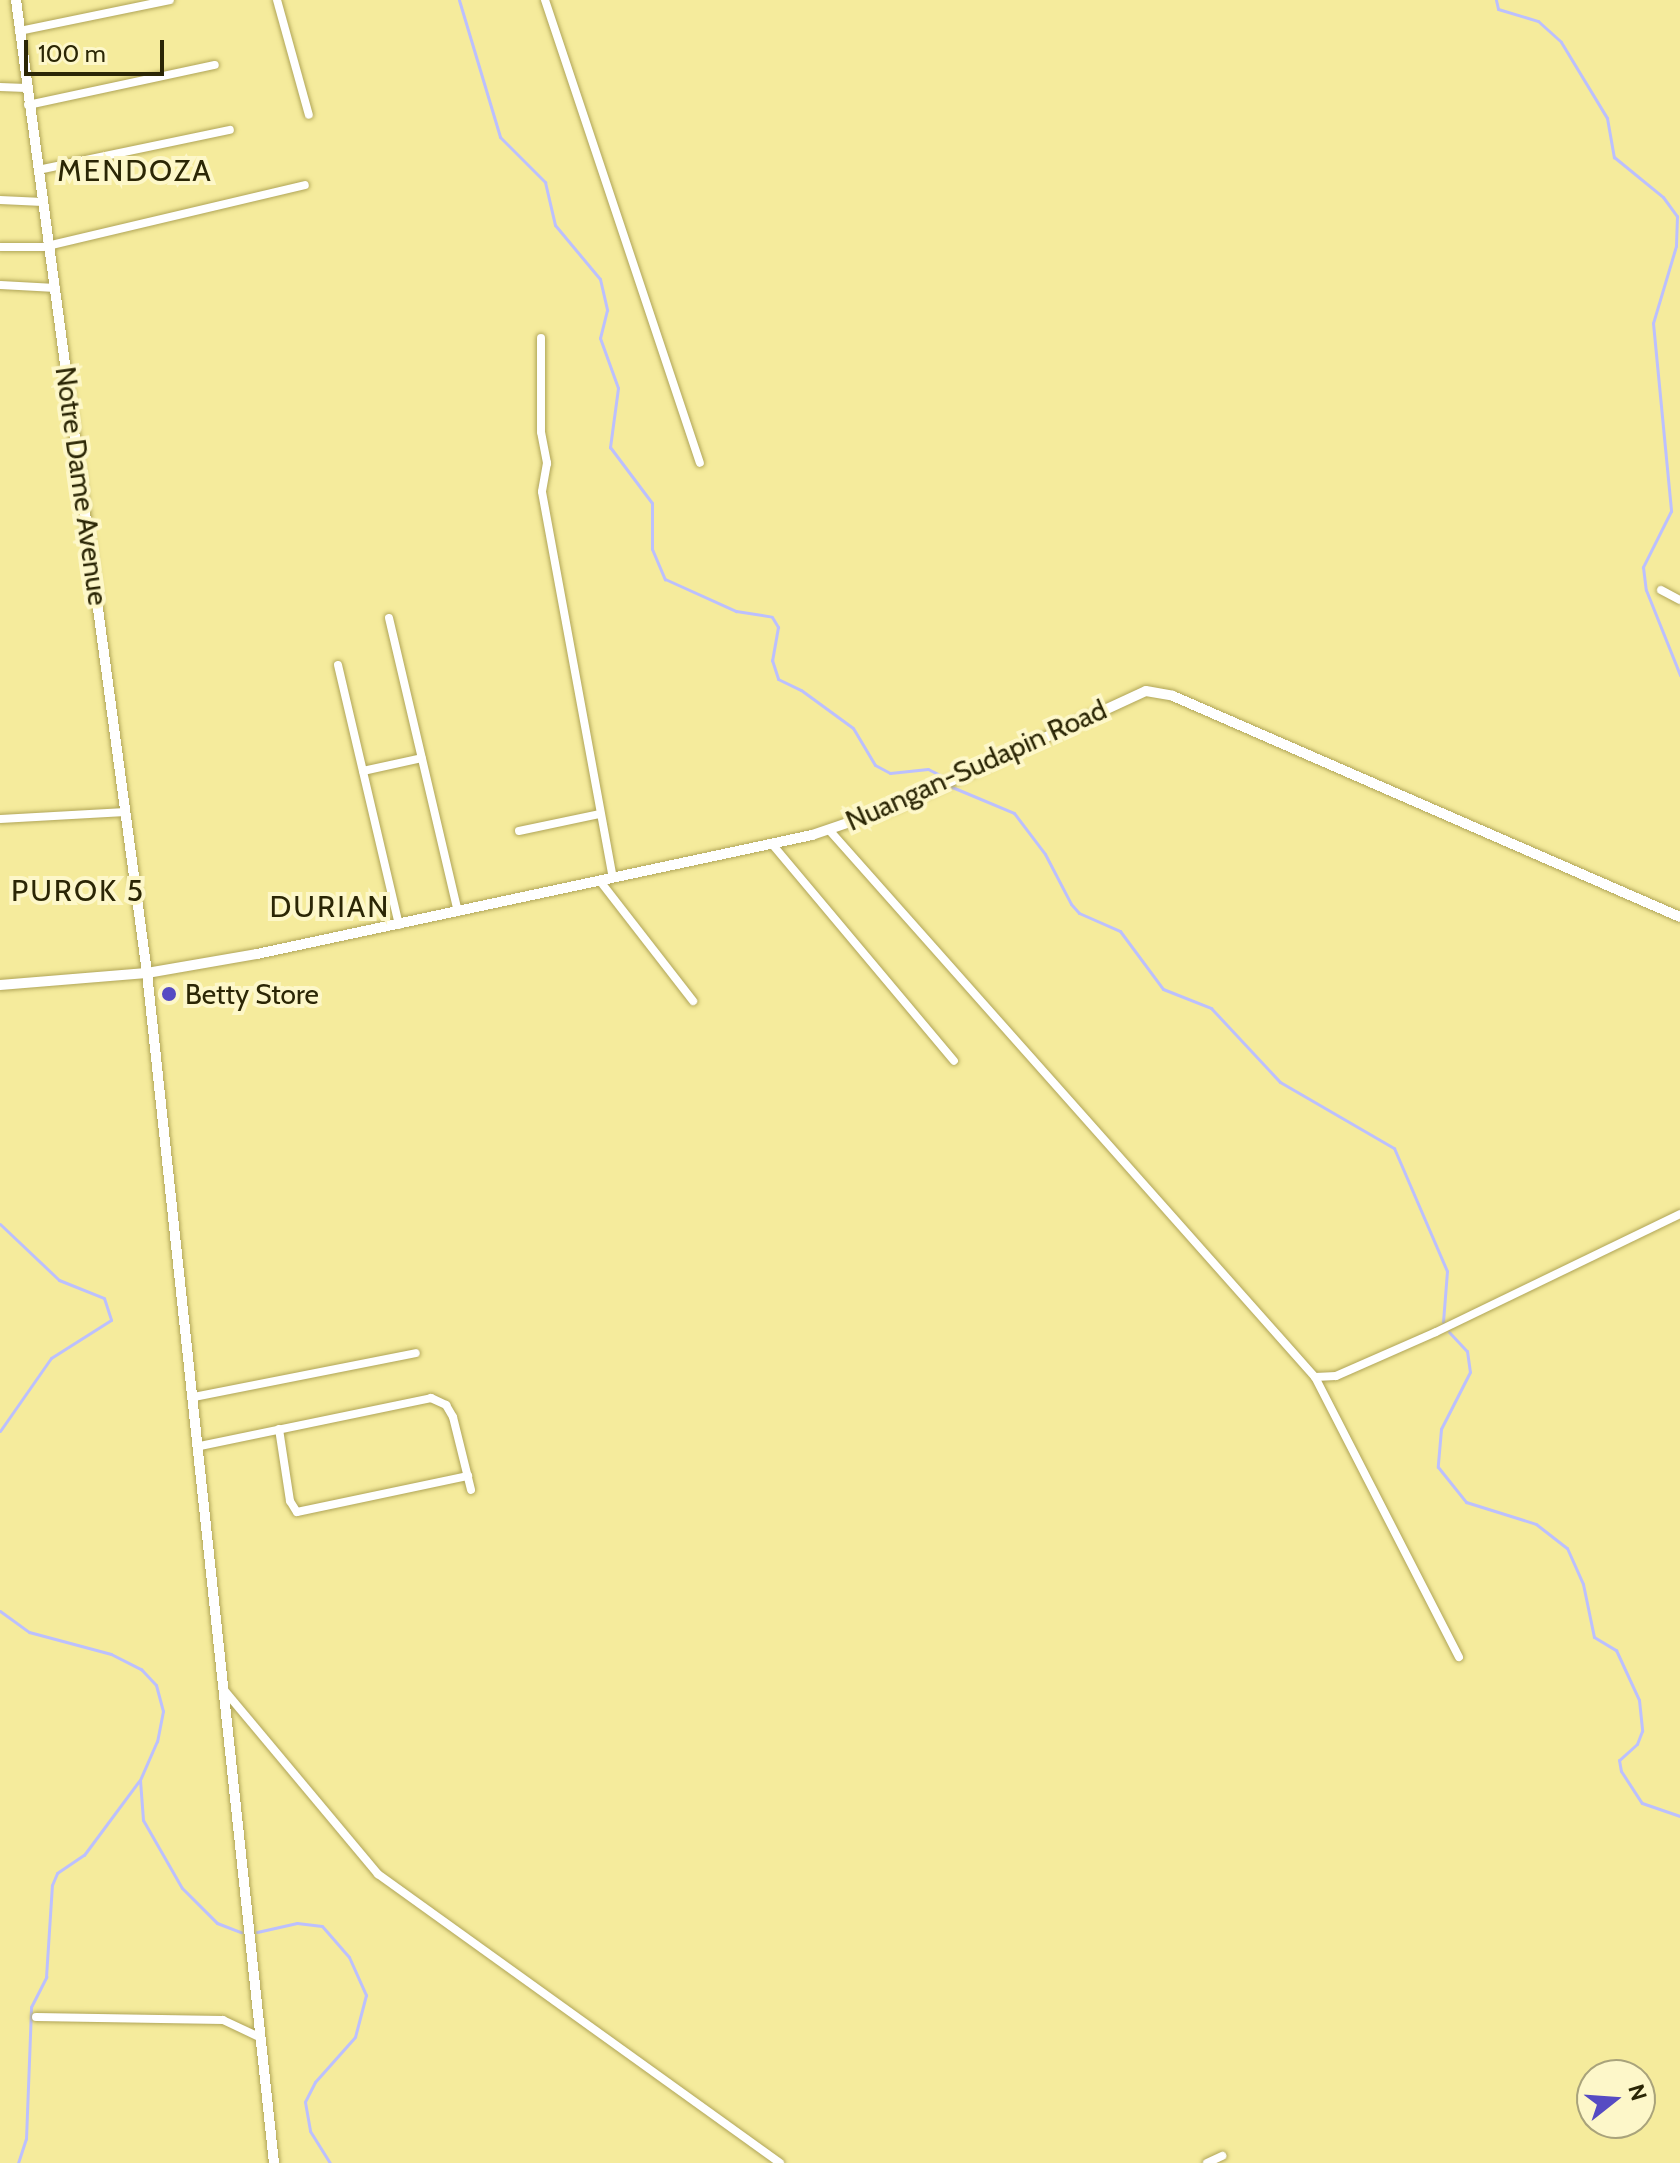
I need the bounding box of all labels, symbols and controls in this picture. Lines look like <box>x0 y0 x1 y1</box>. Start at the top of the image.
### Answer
scale bar <box>28 24 168 74</box>
text: 100 m <box>38 39 106 68</box>
district label: MENDOZA <box>57 153 213 189</box>
street label: Notre Dame Avenue <box>49 365 115 607</box>
street label: Nuangan-Sudapin Road <box>840 692 1112 838</box>
district label: PUROK 5 <box>11 873 145 909</box>
district label: DURIAN <box>270 889 390 925</box>
place label: Betty Store <box>185 977 319 1011</box>
marker: Betty Store <box>160 985 178 1003</box>
north arrow <box>1576 2059 1656 2139</box>
text: N <box>1622 2081 1653 2104</box>

